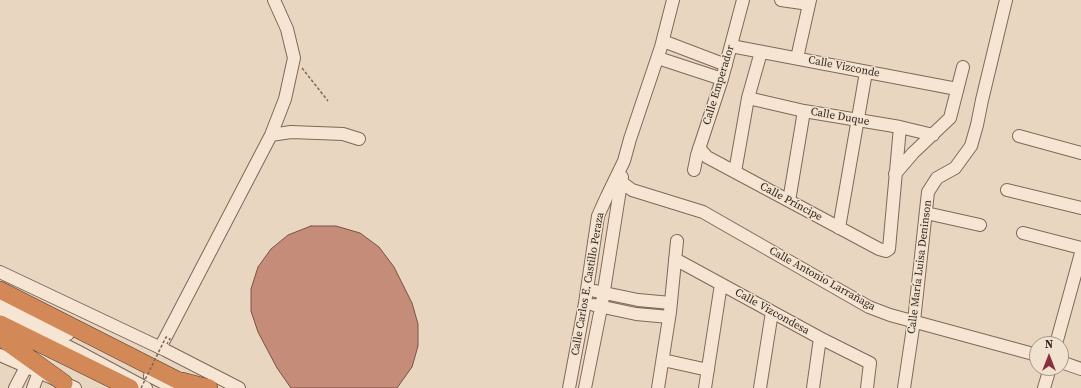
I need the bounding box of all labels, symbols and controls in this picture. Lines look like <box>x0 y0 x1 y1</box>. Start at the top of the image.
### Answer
street label: Calle Emperador <box>701 44 737 126</box>
street label: Calle Vizconde <box>807 54 881 80</box>
street label: Calle Duque <box>810 105 870 129</box>
street label: Calle Príncipe <box>758 180 824 224</box>
street label: Calle María Luisa Deninson <box>905 199 935 335</box>
street label: Calle Carlos E. Castillo Peraza <box>569 211 607 357</box>
street label: Calle Antonio Larrañaga <box>767 244 877 314</box>
street label: Calle Vizcondesa <box>733 286 811 338</box>
north arrow <box>1029 336 1069 376</box>
text: N <box>1045 337 1053 352</box>

